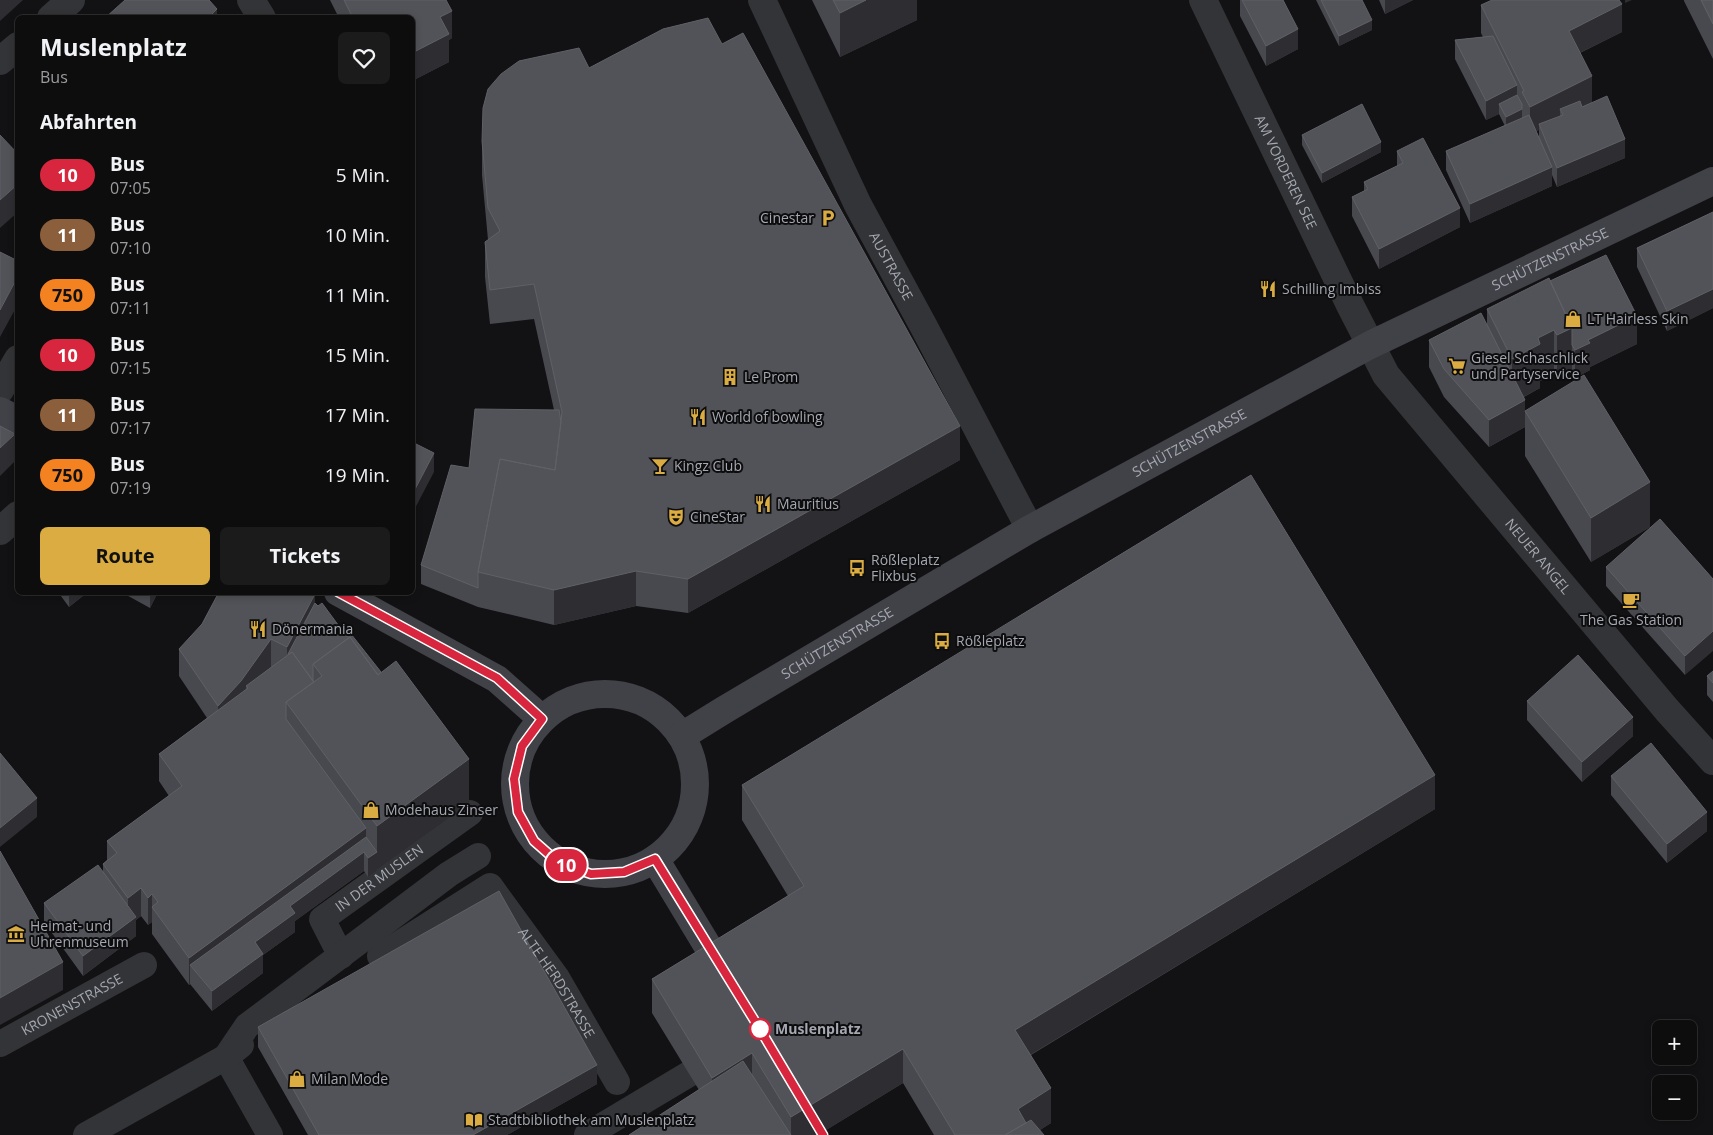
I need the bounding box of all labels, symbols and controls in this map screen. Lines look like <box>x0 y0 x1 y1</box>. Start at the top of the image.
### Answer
text: Muslenplatz <box>40 30 187 63</box>
button: heart <box>338 32 390 84</box>
text: Bus <box>40 66 68 88</box>
text: Abfahrten <box>40 109 137 135</box>
street label: AM VORDEREN SEE <box>1251 112 1322 232</box>
text: Bus <box>110 151 145 177</box>
text: 5 Min. <box>336 162 390 188</box>
text: 10 <box>57 163 78 187</box>
text: 07:05 <box>110 177 151 199</box>
place label: Cinestar <box>760 208 814 227</box>
parking icon: Cinestar <box>818 208 838 228</box>
text: Bus <box>110 211 145 237</box>
text: 10 Min. <box>325 222 390 248</box>
street label: SCHÜTZENSTRASSE <box>1488 222 1611 295</box>
text: 11 <box>57 223 78 247</box>
street label: AUSTRASSE <box>865 228 918 304</box>
text: 07:10 <box>110 237 151 259</box>
text: Bus <box>110 271 145 297</box>
restaurant icon: Schilling Imbiss <box>1258 279 1278 299</box>
place label: Schilling Imbiss <box>1282 279 1382 298</box>
text: 11 Min. <box>325 282 390 308</box>
text: 750 <box>52 283 83 307</box>
text: 07:11 <box>110 297 151 319</box>
shop icon: LT Hairless Skin <box>1563 309 1583 329</box>
place label: LT Hairless Skin <box>1587 309 1689 328</box>
text: Bus <box>110 331 145 357</box>
text: 15 Min. <box>325 342 390 368</box>
text: 10 <box>57 343 78 367</box>
place label: Giesel Schaschlick und Partyservice <box>1471 348 1589 383</box>
supermarket icon: Giesel Schaschlick und Partyservice <box>1447 356 1467 376</box>
text: 07:15 <box>110 357 151 379</box>
building icon: Le Prom <box>720 367 740 387</box>
place label: Le Prom <box>744 367 798 386</box>
text: Bus <box>110 391 145 417</box>
text: 17 Min. <box>325 402 390 428</box>
text: 11 <box>57 403 78 427</box>
street label: SCHÜTZENSTRASSE <box>1129 404 1249 481</box>
restaurant icon: World of bowling <box>688 407 708 427</box>
place label: World of bowling <box>712 407 823 426</box>
text: 07:17 <box>110 417 151 439</box>
text: Bus <box>110 451 145 477</box>
bar icon: Kingz Club <box>650 456 670 476</box>
place label: Kingz Club <box>674 456 742 475</box>
text: 19 Min. <box>325 462 390 488</box>
text: 750 <box>52 463 83 487</box>
text: 07:19 <box>110 477 151 499</box>
restaurant icon: Mauritius <box>753 494 773 514</box>
place label: Mauritius <box>777 494 839 513</box>
theatre icon: CineStar <box>666 507 686 527</box>
place label: CineStar <box>690 507 745 526</box>
street label: NEUER ANGEL <box>1501 514 1576 598</box>
button: Route <box>40 527 210 585</box>
button: Tickets <box>220 527 390 585</box>
place label: Rößleplatz Flixbus <box>871 550 940 585</box>
bus stop icon: Rößleplatz Flixbus <box>847 558 867 578</box>
cafe icon: The Gas Station <box>1621 590 1641 610</box>
street label: SCHÜTZENSTRASSE <box>777 602 897 683</box>
place label: The Gas Station <box>1580 610 1682 629</box>
restaurant icon: Dönermania <box>248 619 268 639</box>
place label: Dönermania <box>272 619 353 638</box>
bus stop icon: Rößleplatz <box>932 631 952 651</box>
place label: Rößleplatz <box>956 631 1025 650</box>
shop icon: Modehaus Zinser <box>361 800 381 820</box>
place label: Modehaus Zinser <box>385 800 498 819</box>
street label: IN DER MUSLEN <box>331 839 427 916</box>
line badge: 10 <box>544 849 588 881</box>
text: 10 <box>556 853 576 877</box>
place label: Heimat- und Uhrenmuseum <box>30 916 129 951</box>
street label: ALTE HERDSTRASSE <box>514 923 600 1041</box>
museum icon: Heimat- und Uhrenmuseum <box>6 924 26 944</box>
street label: KRONENSTRASSE <box>18 969 126 1040</box>
marker: Muslenplatz <box>749 1018 771 1040</box>
place label: Muslenplatz <box>775 1019 861 1038</box>
map controls <box>1652 1020 1697 1120</box>
button: + <box>1652 1020 1697 1065</box>
shop icon: Milan Mode <box>287 1069 307 1089</box>
place label: Milan Mode <box>311 1069 388 1088</box>
button: − <box>1652 1075 1697 1120</box>
library icon: Stadtbibliothek am Muslenplatz <box>464 1110 484 1130</box>
place label: Stadtbibliothek am Muslenplatz <box>488 1110 695 1129</box>

